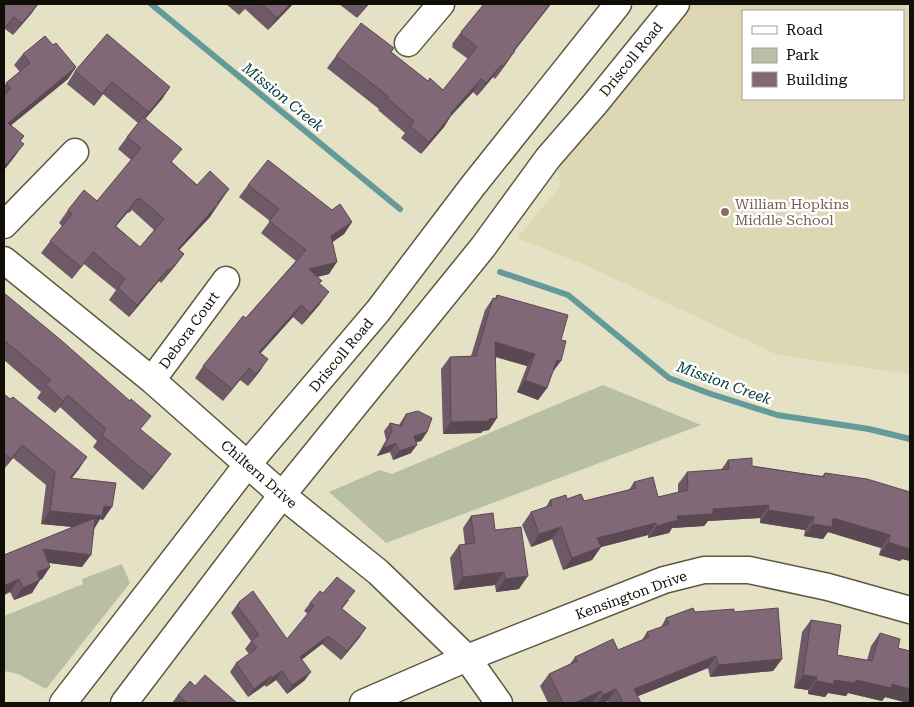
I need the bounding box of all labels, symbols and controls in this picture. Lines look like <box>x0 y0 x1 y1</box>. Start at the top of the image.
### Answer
legend <box>742 10 904 100</box>
street label: Driscoll Road <box>596 19 666 99</box>
text: Road <box>786 21 823 39</box>
text: Park <box>786 46 820 64</box>
water label: Mission Creek <box>238 58 328 136</box>
text: Building <box>786 71 848 89</box>
place label: William Hopkins Middle School <box>735 196 849 228</box>
marker: William Hopkins Middle School <box>719 206 731 218</box>
street label: Debora Court <box>156 288 222 372</box>
street label: Driscoll Road <box>306 315 376 395</box>
water label: Mission Creek <box>673 357 775 409</box>
street label: Chiltern Drive <box>218 437 301 512</box>
street label: Kensington Drive <box>573 567 689 623</box>

